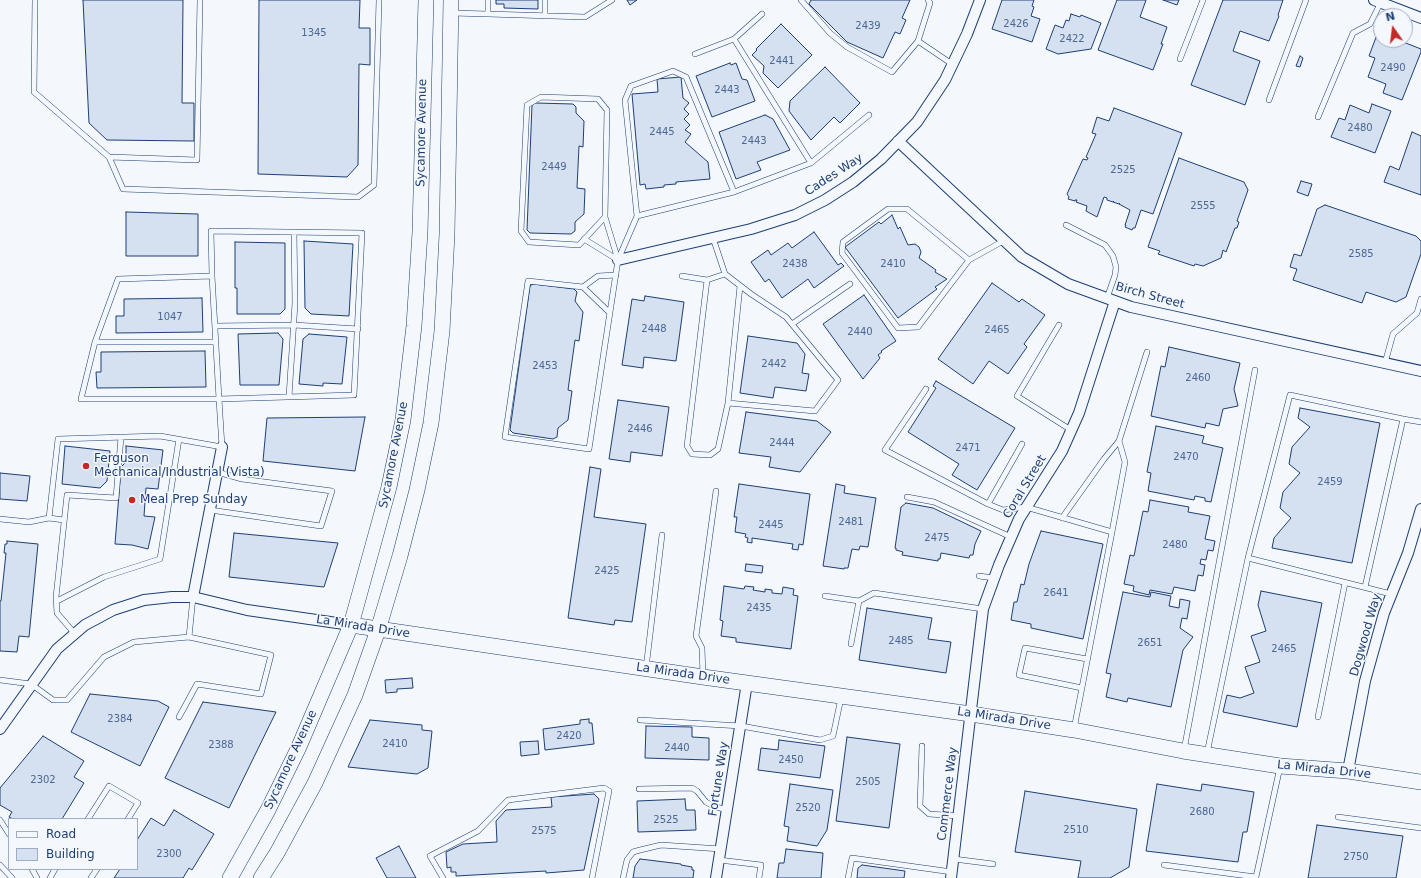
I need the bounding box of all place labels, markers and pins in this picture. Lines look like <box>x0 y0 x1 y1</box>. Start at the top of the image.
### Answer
place label: Ferguson Mechanical/Industrial (Vista) <box>94 452 265 480</box>
marker: Ferguson Mechanical/Industrial (Vista) <box>81 461 91 471</box>
place label: Meal Prep Sunday <box>140 493 248 507</box>
marker: Meal Prep Sunday <box>127 495 137 505</box>

